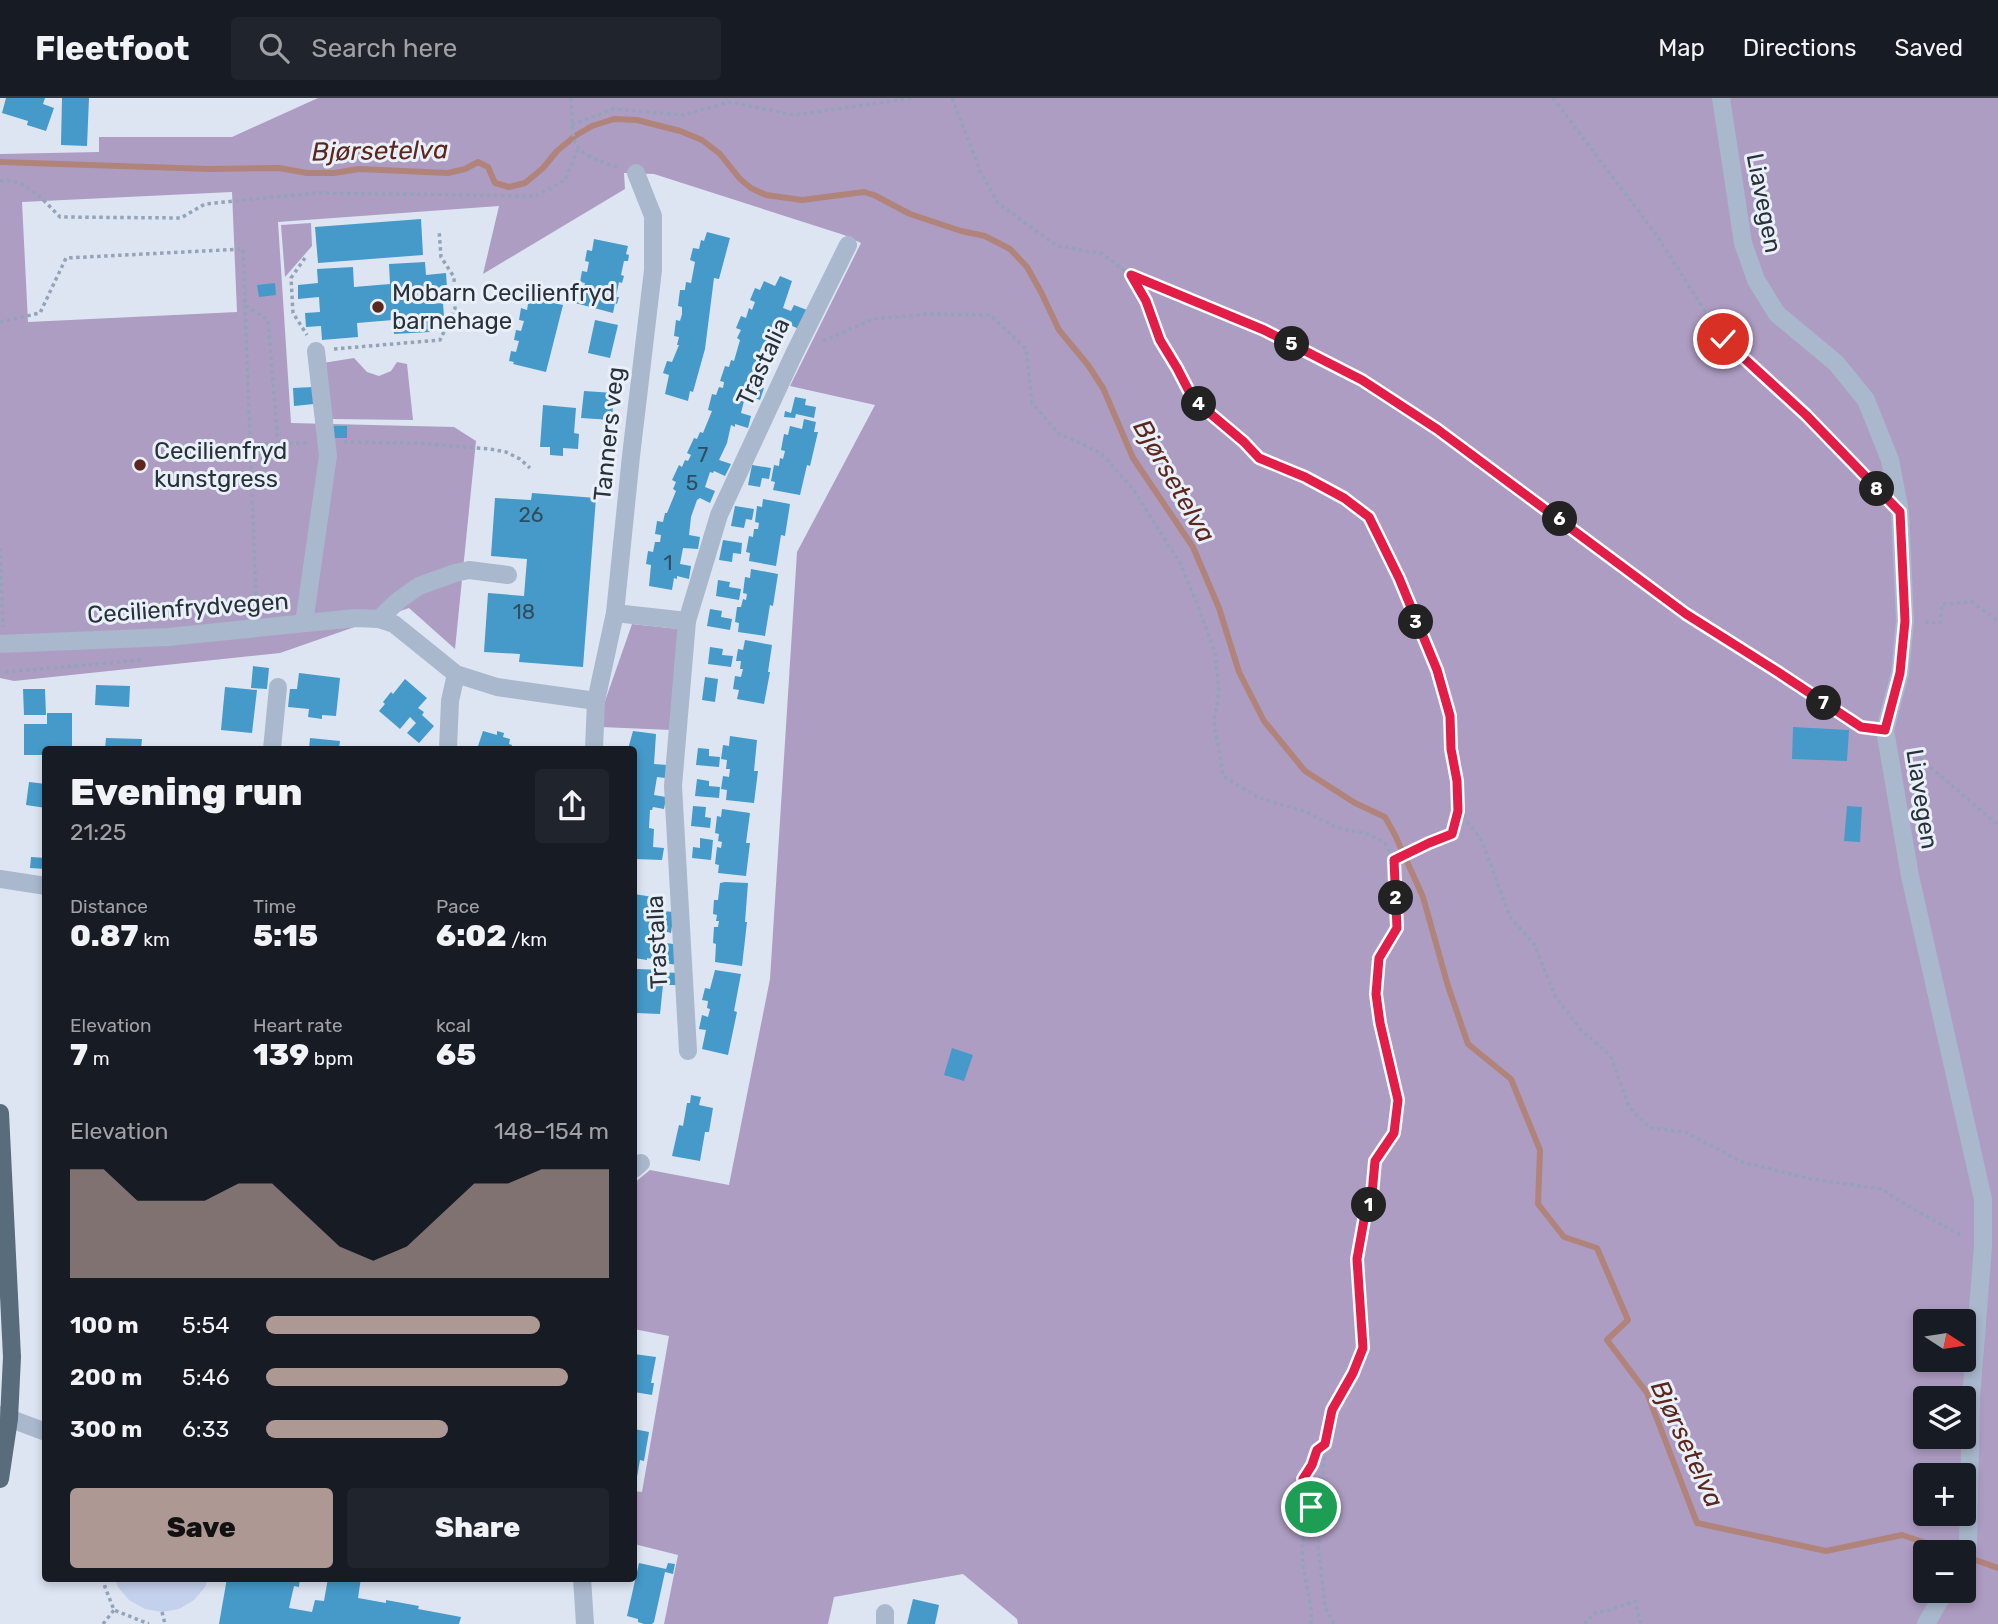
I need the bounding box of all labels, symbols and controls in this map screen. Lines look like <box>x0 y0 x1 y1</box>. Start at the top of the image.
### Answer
search box <box>231 17 721 80</box>
text: Fleetfoot <box>35 29 189 68</box>
icon: search <box>255 29 293 67</box>
text: Search here <box>311 33 457 64</box>
text: Map <box>1658 34 1705 62</box>
text: Directions <box>1743 34 1856 62</box>
text: Saved <box>1894 34 1963 62</box>
water label: Bjørsetelva <box>311 134 449 168</box>
street label: Liavegen <box>1741 151 1787 255</box>
place label: Mobarn Cecilienfryd barnehage <box>392 279 615 335</box>
marker: Mobarn Cecilienfryd barnehage <box>370 299 386 315</box>
pin <box>1693 309 1753 369</box>
street label: Trastalia <box>730 314 796 410</box>
icon: check <box>1704 320 1742 358</box>
pin: 5 <box>1274 327 1310 362</box>
text: 5 <box>1285 332 1298 355</box>
street label: Tanners veg <box>588 366 630 502</box>
pin: 4 <box>1182 386 1216 422</box>
text: 4 <box>1192 392 1205 415</box>
water label: Bjørsetelva <box>1126 414 1222 548</box>
place label: Cecilienfryd kunstgress <box>154 437 287 493</box>
house number: 7 <box>698 442 709 467</box>
marker: Cecilienfryd kunstgress <box>132 457 148 473</box>
house number: 5 <box>686 470 698 495</box>
pin: 8 <box>1860 472 1895 506</box>
text: 8 <box>1870 477 1883 500</box>
house number: 26 <box>519 502 544 527</box>
pin: 6 <box>1542 502 1578 536</box>
text: 6 <box>1553 507 1566 530</box>
house number: 1 <box>664 550 673 575</box>
street label: Cecilienfrydvegen <box>86 587 290 629</box>
house number: 18 <box>513 599 535 624</box>
pin: 3 <box>1398 604 1434 640</box>
text: 3 <box>1409 610 1422 633</box>
pin: 7 <box>1806 686 1842 720</box>
text: 7 <box>1818 691 1829 714</box>
street label: Liavegen <box>1900 747 1944 851</box>
text: Evening run <box>70 769 303 815</box>
button: share <box>535 769 609 843</box>
text: 21:25 <box>70 818 126 846</box>
pin: 2 <box>1378 880 1414 916</box>
text: 2 <box>1389 886 1402 909</box>
street label: Trastalia <box>641 894 673 990</box>
text: Distance <box>70 895 148 918</box>
text: Time <box>253 895 296 918</box>
text: Pace <box>436 895 480 918</box>
text: 0.87 <box>70 918 139 954</box>
text: 5:15 <box>253 918 318 954</box>
text: 6:02 <box>436 918 507 954</box>
text: km <box>139 928 170 951</box>
text: /km <box>507 928 547 951</box>
text: Elevation <box>70 1014 151 1037</box>
text: Heart rate <box>253 1014 343 1037</box>
text: kcal <box>436 1014 471 1037</box>
text: 7 <box>70 1037 88 1073</box>
text: 139 <box>253 1037 309 1073</box>
text: 65 <box>436 1037 476 1073</box>
text: m <box>88 1047 110 1070</box>
text: bpm <box>309 1047 353 1070</box>
text: Elevation <box>70 1117 169 1145</box>
text: 148–154 m <box>494 1117 609 1145</box>
pin: 1 <box>1352 1188 1386 1222</box>
text: 1 <box>1364 1193 1373 1216</box>
north arrow <box>1913 1309 1976 1372</box>
map controls <box>1913 1309 1976 1603</box>
text: 100 m <box>70 1311 139 1339</box>
text: 5:54 <box>182 1311 230 1339</box>
text: 200 m <box>70 1363 142 1391</box>
text: 5:46 <box>182 1363 230 1391</box>
water label: Bjørsetelva <box>1644 1375 1730 1513</box>
button: layers <box>1913 1386 1976 1449</box>
text: 300 m <box>70 1415 142 1443</box>
text: 6:33 <box>182 1415 229 1443</box>
button: + <box>1913 1463 1976 1526</box>
pin <box>1281 1477 1341 1537</box>
button: Save <box>70 1488 333 1568</box>
button: Share <box>347 1488 609 1568</box>
icon: arrive <box>1292 1488 1330 1526</box>
button: − <box>1913 1540 1976 1603</box>

